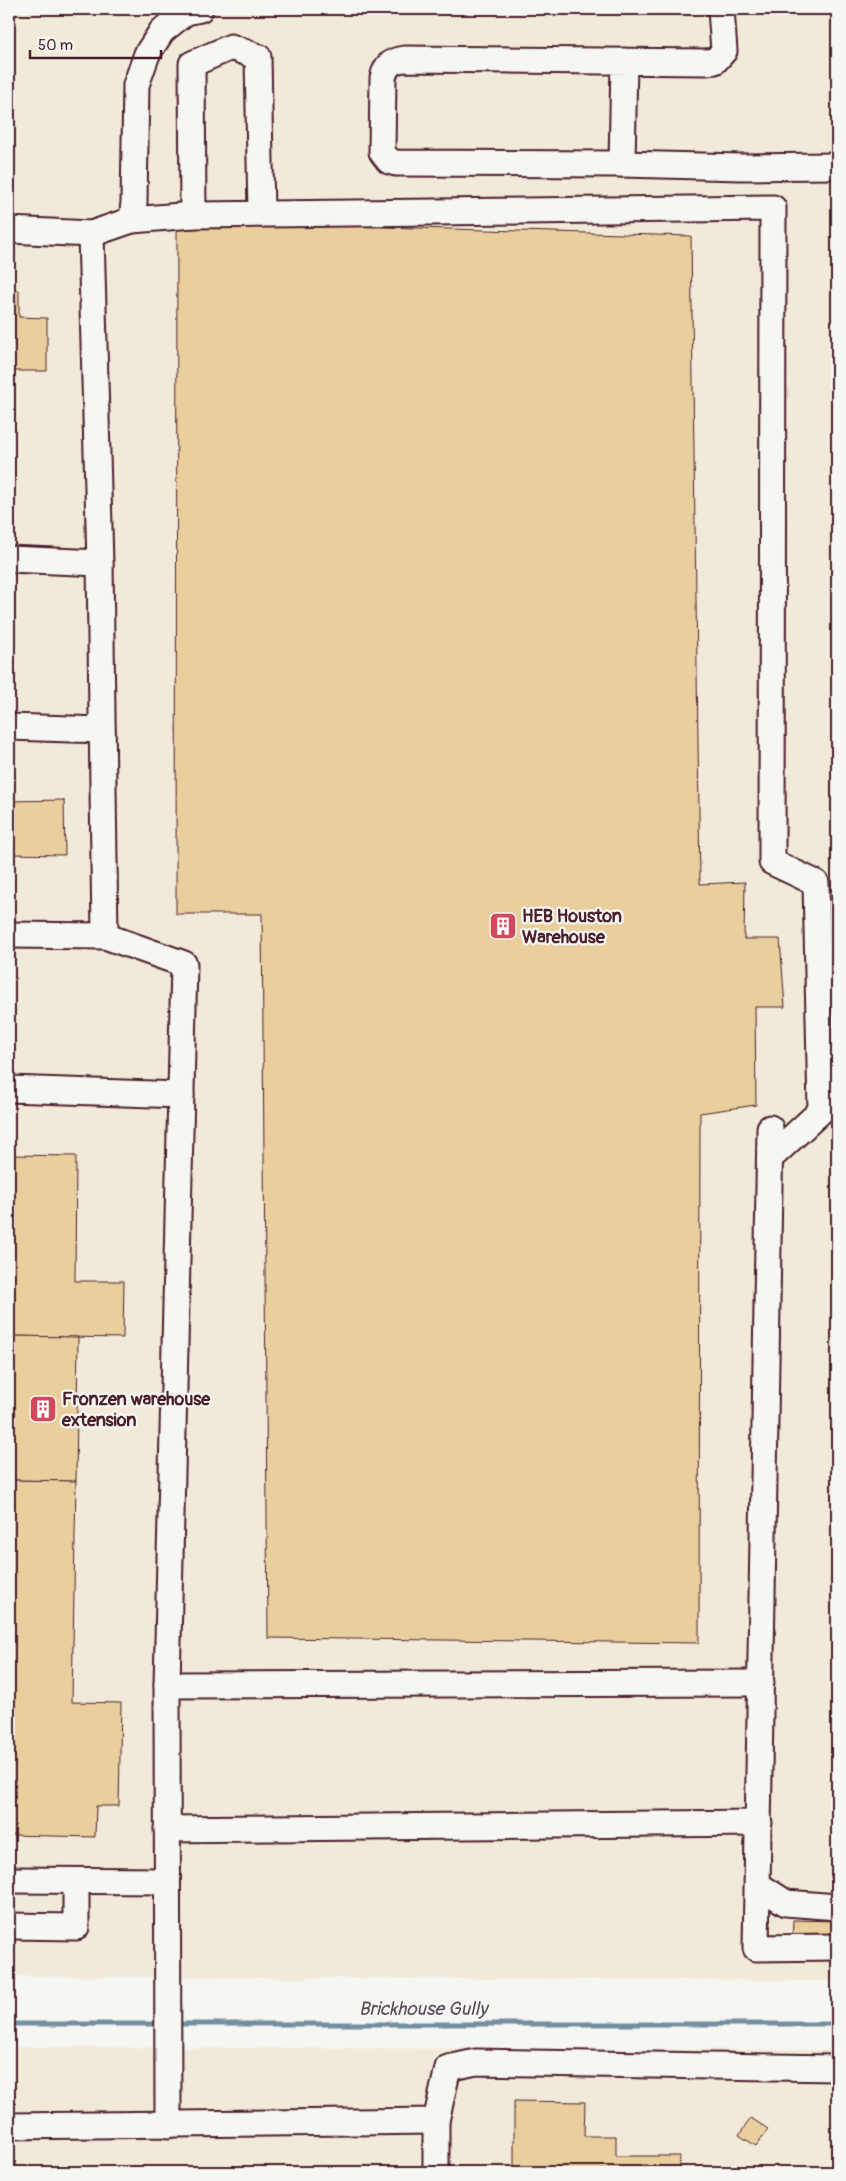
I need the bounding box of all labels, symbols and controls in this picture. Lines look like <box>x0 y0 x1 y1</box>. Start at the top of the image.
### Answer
scale bar <box>30 28 161 60</box>
text: 50 m <box>38 36 73 55</box>
place label: HEB Houston Warehouse <box>522 905 622 949</box>
building icon: HEB Houston Warehouse <box>488 911 518 941</box>
place label: Fronzen warehouse extension <box>61 1388 211 1432</box>
building icon: Fronzen warehouse extension <box>28 1394 58 1424</box>
water label: Brickhouse Gully <box>359 1997 490 2021</box>

